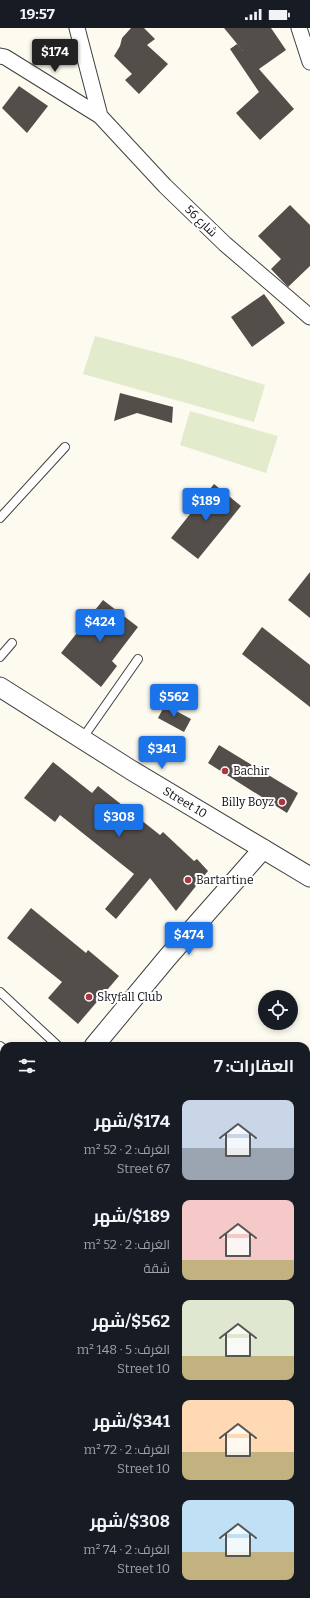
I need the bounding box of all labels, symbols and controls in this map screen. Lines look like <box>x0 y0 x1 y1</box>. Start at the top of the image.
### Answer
text: 19:57 <box>20 5 55 23</box>
pin: $174 <box>31 39 79 73</box>
text: $174 <box>41 44 69 59</box>
street label: شارع 56 <box>181 202 220 240</box>
pin: $189 <box>182 488 230 522</box>
text: $189 <box>192 493 220 508</box>
pin: $424 <box>76 609 124 643</box>
text: $424 <box>84 614 116 629</box>
pin: $562 <box>150 684 198 718</box>
text: $562 <box>159 689 189 704</box>
pin: $341 <box>138 736 186 770</box>
text: $341 <box>148 741 176 756</box>
place label: Bachir <box>233 764 270 778</box>
marker: Bachir <box>220 766 230 776</box>
street label: Street 10 <box>160 784 210 821</box>
place label: Billy Boyz <box>221 795 274 809</box>
marker: Billy Boyz <box>277 797 287 807</box>
pin: $308 <box>95 804 143 838</box>
text: $308 <box>103 809 135 824</box>
place label: Bartartine <box>196 873 254 887</box>
marker: Bartartine <box>183 875 193 885</box>
pin: $474 <box>165 922 213 956</box>
text: $474 <box>174 927 204 942</box>
place label: Skyfall Club <box>97 990 162 1004</box>
map controls <box>258 990 298 1030</box>
button: locate <box>258 990 298 1030</box>
marker: Skyfall Club <box>84 992 94 1002</box>
icon: filters <box>16 1055 38 1077</box>
text: العقارات: 7 <box>214 1056 294 1077</box>
text: $174/شهر <box>94 1111 170 1132</box>
icon: home <box>214 1116 262 1164</box>
text: الغرف: 2 · 52 m² <box>84 1142 170 1157</box>
text: Street 67 <box>117 1161 170 1176</box>
text: $189/شهر <box>93 1206 170 1227</box>
icon: home <box>214 1216 262 1264</box>
text: الغرف: 2 · 52 m² <box>84 1237 170 1252</box>
text: شقة <box>143 1261 170 1276</box>
text: $562/شهر <box>92 1311 170 1332</box>
icon: home <box>214 1316 262 1364</box>
text: الغرف: 5 · 148 m² <box>77 1342 170 1357</box>
text: Street 10 <box>117 1361 170 1376</box>
text: $341/شهر <box>93 1411 170 1432</box>
icon: home <box>214 1416 262 1464</box>
text: الغرف: 2 · 72 m² <box>84 1442 170 1457</box>
text: Street 10 <box>117 1461 170 1476</box>
text: $308/شهر <box>90 1511 170 1532</box>
icon: home <box>214 1516 262 1564</box>
text: الغرف: 2 · 74 m² <box>83 1542 170 1557</box>
text: Street 10 <box>117 1561 170 1576</box>

